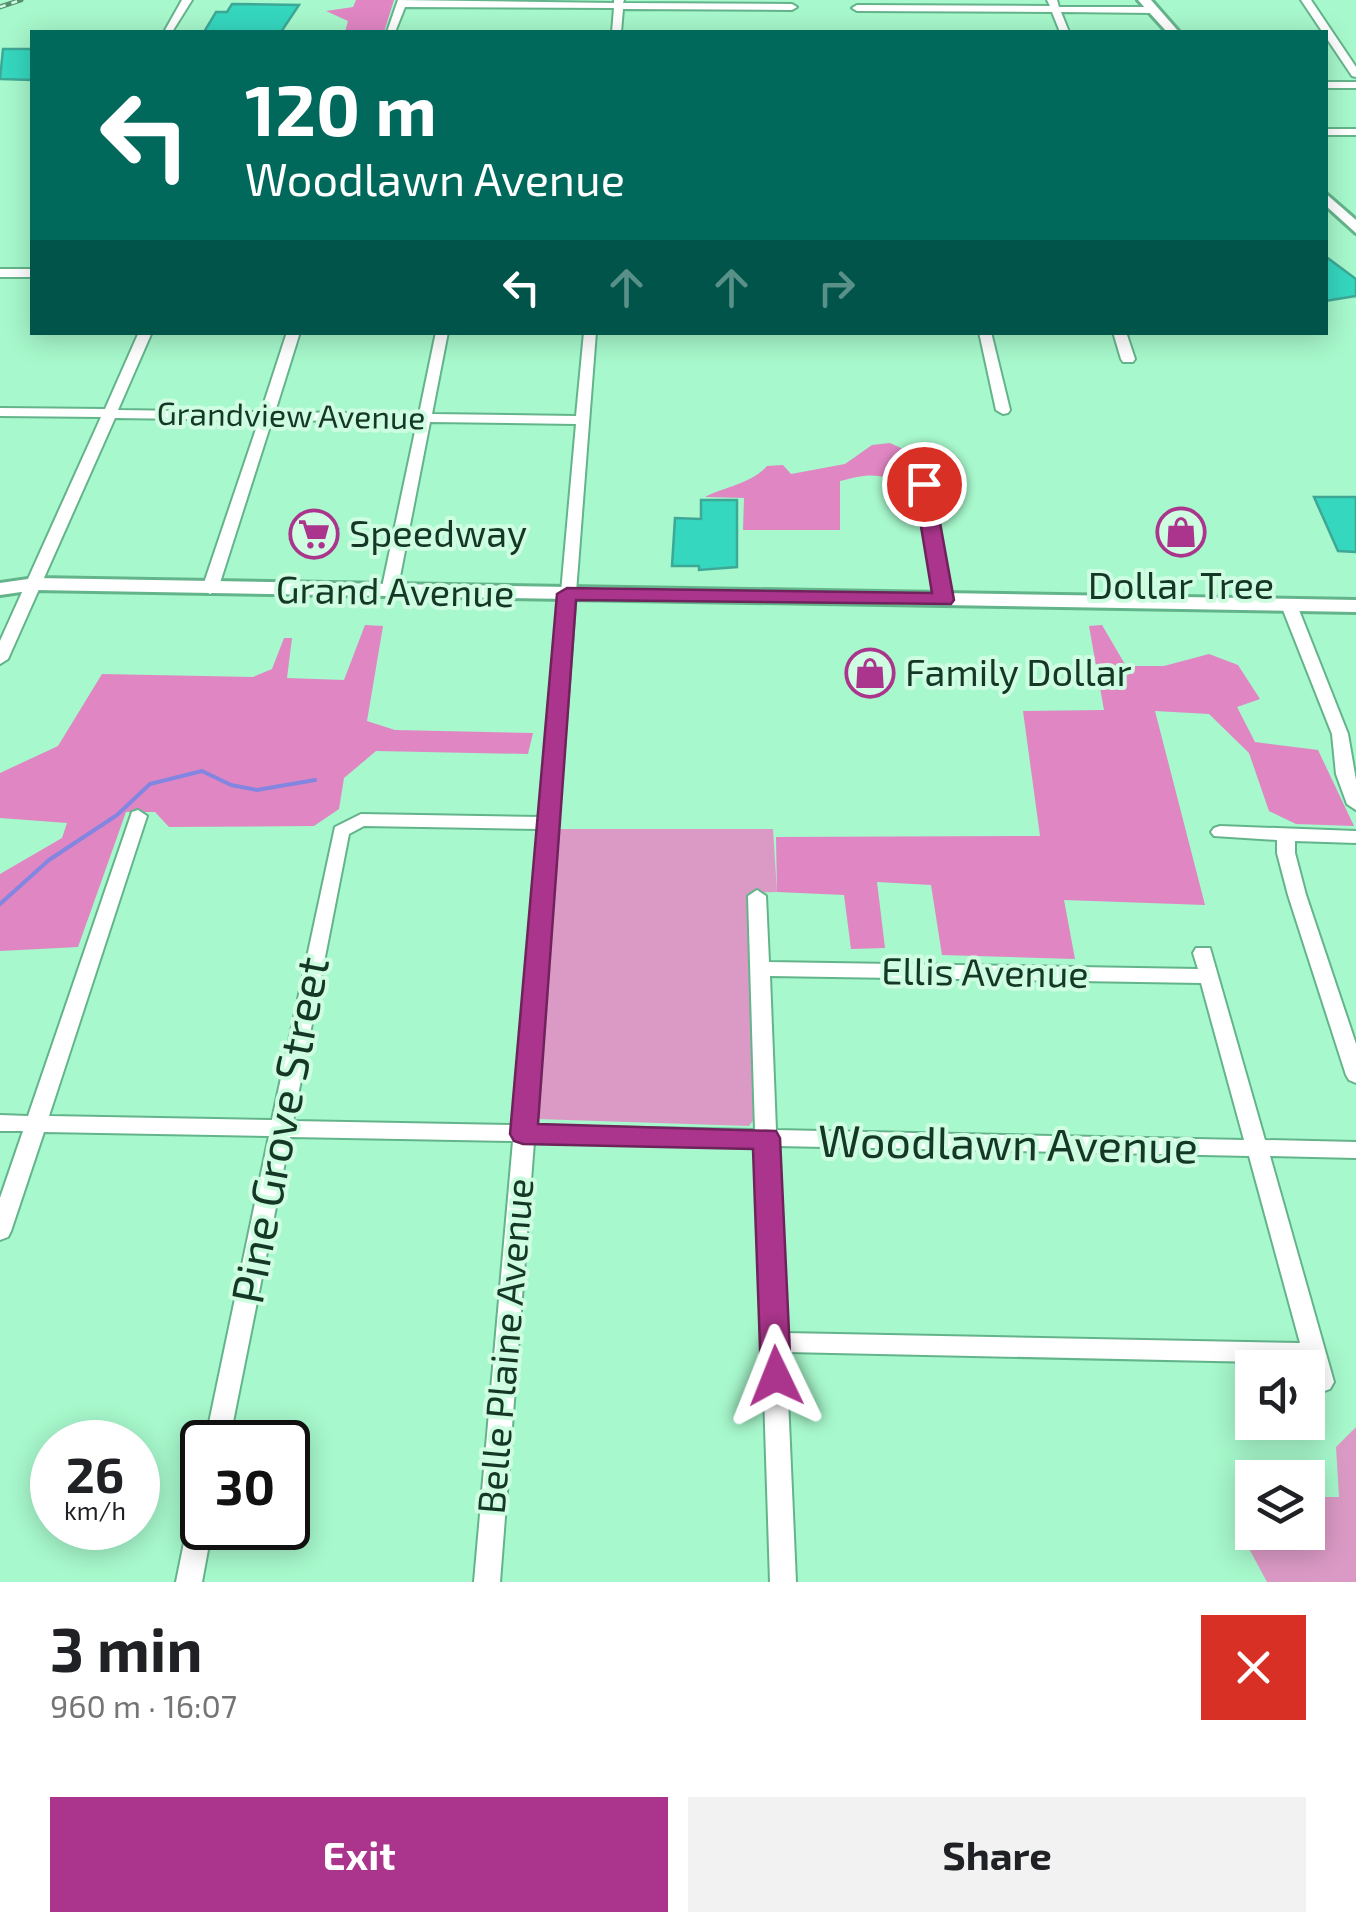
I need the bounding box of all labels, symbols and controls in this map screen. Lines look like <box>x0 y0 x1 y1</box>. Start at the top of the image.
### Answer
text: 120 m <box>245 66 437 150</box>
icon: left <box>80 70 210 200</box>
text: Woodlawn Avenue <box>245 151 625 205</box>
icon: left <box>494 260 549 315</box>
icon: ahead <box>599 260 654 315</box>
icon: ahead <box>704 260 759 315</box>
icon: right <box>809 260 864 315</box>
street label: Grandview Avenue <box>156 393 426 435</box>
pin <box>882 442 967 527</box>
icon: arrive <box>897 457 952 512</box>
shop icon: Dollar Tree <box>1155 506 1207 558</box>
supermarket icon: Speedway <box>288 508 340 560</box>
place label: Speedway <box>349 509 527 555</box>
place label: Dollar Tree <box>1088 561 1274 607</box>
street label: Grand Avenue <box>275 565 515 615</box>
shop icon: Family Dollar <box>844 647 896 699</box>
place label: Family Dollar <box>905 648 1132 694</box>
street label: Ellis Avenue <box>881 946 1089 996</box>
street label: Pine Grove Street <box>218 952 338 1307</box>
street label: Woodlawn Avenue <box>818 1112 1198 1172</box>
street label: Belle Plaine Avenue <box>466 1176 542 1516</box>
position arrow <box>724 1324 828 1428</box>
map controls <box>1235 1350 1325 1550</box>
button: sound <box>1235 1350 1325 1440</box>
speed limit sign: 30 <box>180 1420 310 1550</box>
text: 26 <box>66 1443 124 1503</box>
button: layers <box>1235 1460 1325 1550</box>
text: km/h <box>64 1495 126 1525</box>
text: 3 min <box>50 1612 202 1684</box>
button: close <box>1201 1615 1306 1720</box>
text: 960 m · 16:07 <box>50 1686 237 1724</box>
button: Exit <box>50 1797 668 1912</box>
button: Share <box>688 1797 1306 1912</box>

